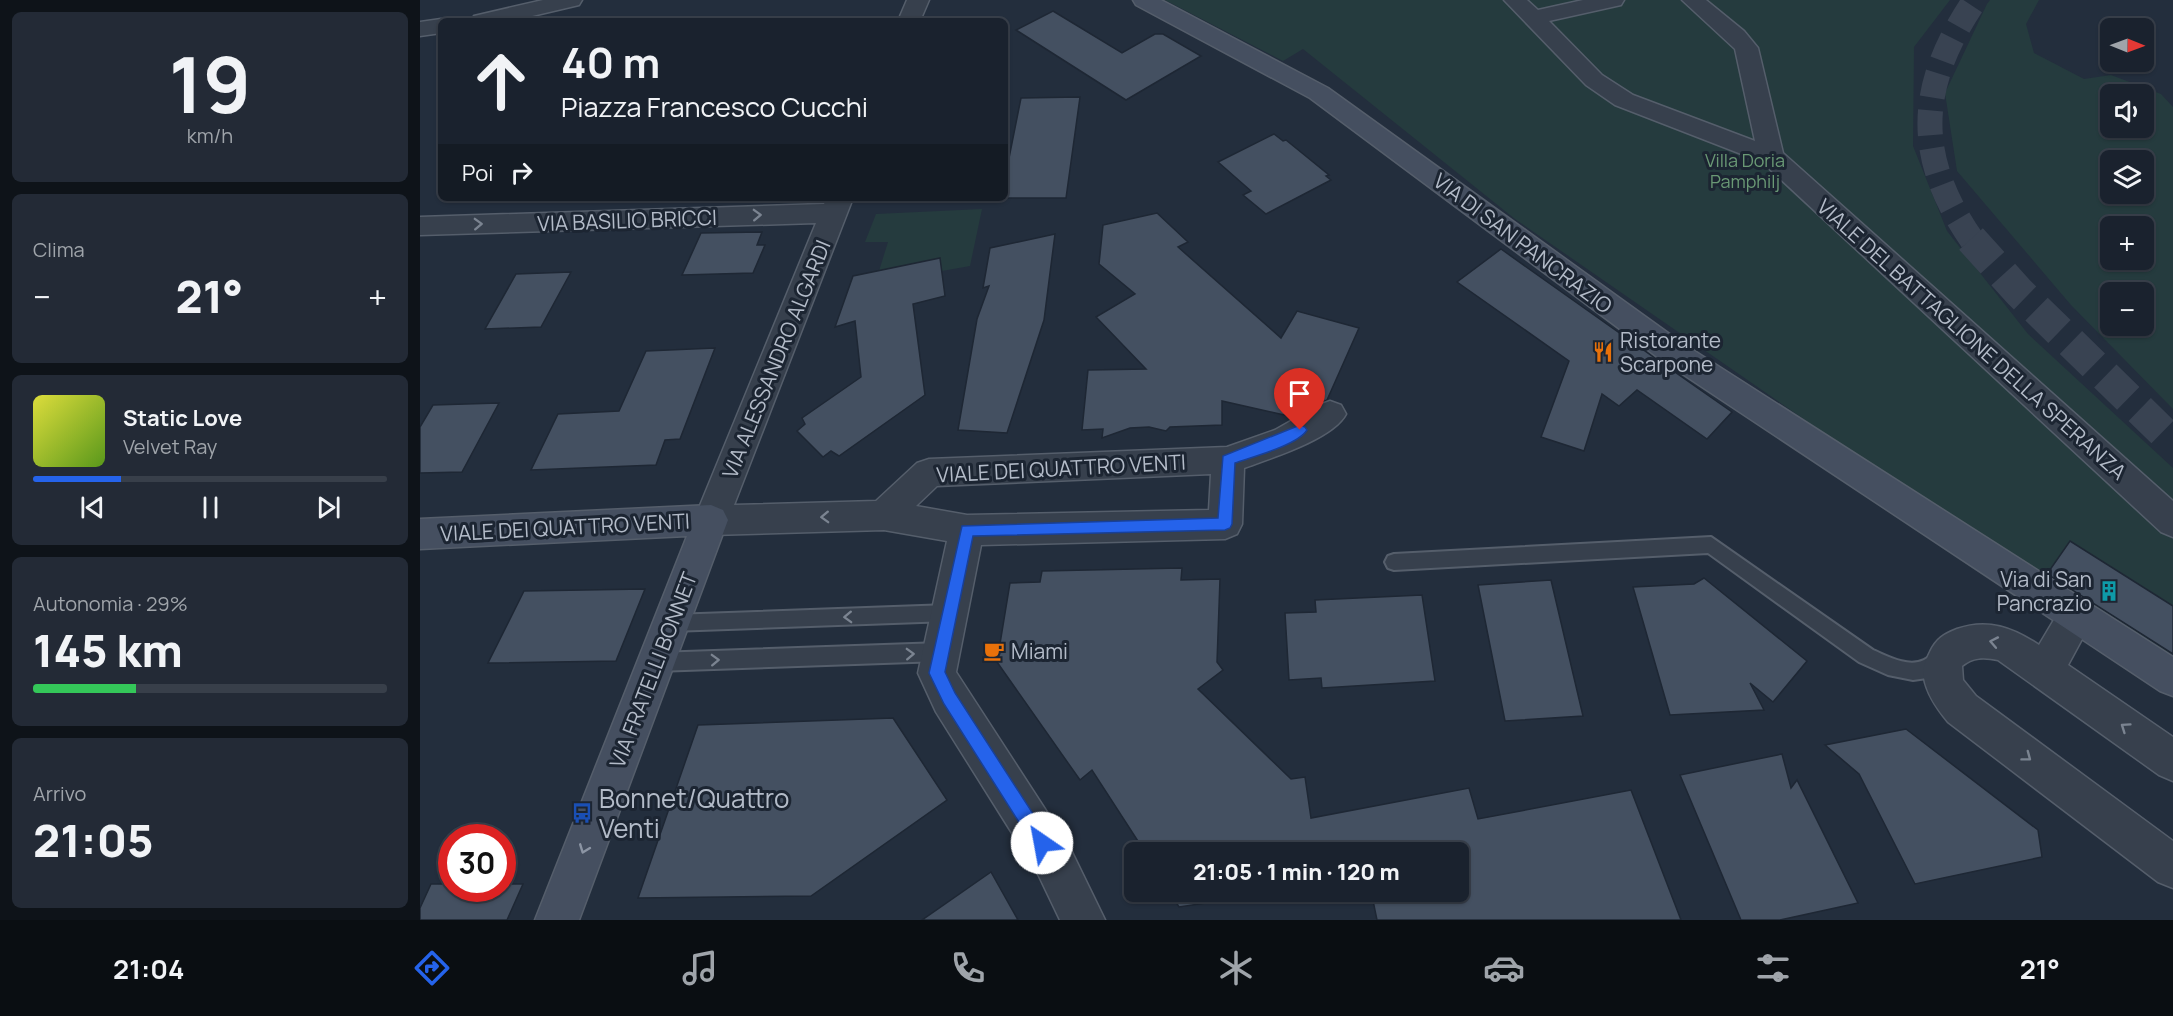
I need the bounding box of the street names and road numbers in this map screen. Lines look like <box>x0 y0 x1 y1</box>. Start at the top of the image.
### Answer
street label: VIA DI SAN PANCRAZIO <box>1428 167 1618 319</box>
street label: VIALE DEL BATTAGLIONE DELLA SPERANZA <box>1811 192 2133 486</box>
street label: VIA BASILIO BRICCI <box>537 203 717 237</box>
street label: VIA ALESSANDRO ALGARDI <box>715 236 837 482</box>
street label: VIALE DEI QUATTRO VENTI <box>936 447 1186 489</box>
street label: VIALE DEI QUATTRO VENTI <box>440 506 690 548</box>
street label: VIA FRATELLI BONNET <box>603 568 703 772</box>

